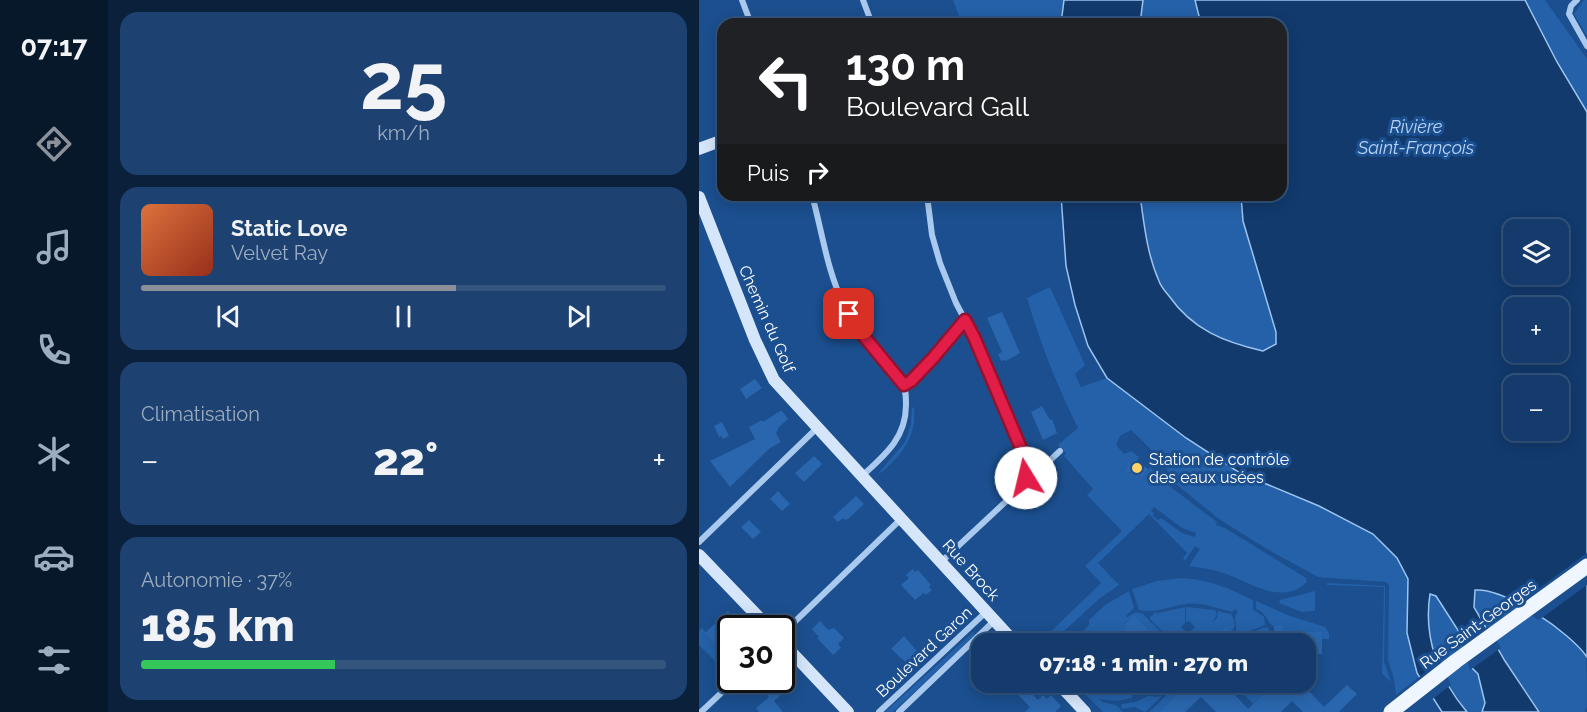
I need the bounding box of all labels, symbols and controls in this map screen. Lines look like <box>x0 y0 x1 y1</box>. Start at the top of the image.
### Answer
text: 07:17 <box>21 31 87 62</box>
text: 25 <box>360 36 447 127</box>
text: 130 m <box>846 41 965 90</box>
icon: left <box>747 42 825 120</box>
text: Boulevard Gall <box>846 91 1029 122</box>
water label: Rivière Saint-François <box>1357 116 1475 158</box>
text: km/h <box>377 121 430 145</box>
icon: directions <box>33 123 75 165</box>
icon: right <box>801 156 834 189</box>
text: Puis <box>747 160 789 186</box>
text: Static Love <box>231 215 348 241</box>
map controls <box>1503 219 1569 441</box>
button: layers <box>1503 219 1569 285</box>
icon: music <box>33 226 75 268</box>
text: Velvet Ray <box>231 241 328 265</box>
street label: Chemin du Golf <box>735 262 799 376</box>
pin <box>823 288 874 339</box>
icon: arrive <box>832 297 865 330</box>
button: + <box>1503 297 1569 363</box>
icon: previous <box>212 300 245 333</box>
icon: pause <box>387 300 420 333</box>
icon: next <box>562 300 595 333</box>
icon: phone <box>33 329 75 371</box>
button: − <box>1503 375 1569 441</box>
text: Climatisation <box>141 402 260 426</box>
icon: climate <box>33 433 75 475</box>
text: 22° <box>373 433 438 486</box>
text: − <box>141 441 159 480</box>
text: + <box>652 441 666 480</box>
position arrow <box>994 446 1058 510</box>
place label: Station de contrôle des eaux usées <box>1149 450 1289 487</box>
marker: Station de contrôle des eaux usées <box>1130 461 1144 475</box>
street label: Rue Brock <box>938 535 1004 605</box>
icon: car <box>33 536 75 578</box>
text: Autonomie · 37% <box>141 568 292 592</box>
street label: Rue Saint-Georges <box>1416 575 1540 673</box>
text: 185 km <box>141 599 295 652</box>
street label: Boulevard Garon <box>872 603 976 701</box>
speed limit sign: 30 <box>717 615 795 693</box>
icon: filters <box>33 639 75 681</box>
text: 07:18 · 1 min · 270 m <box>1039 650 1248 676</box>

